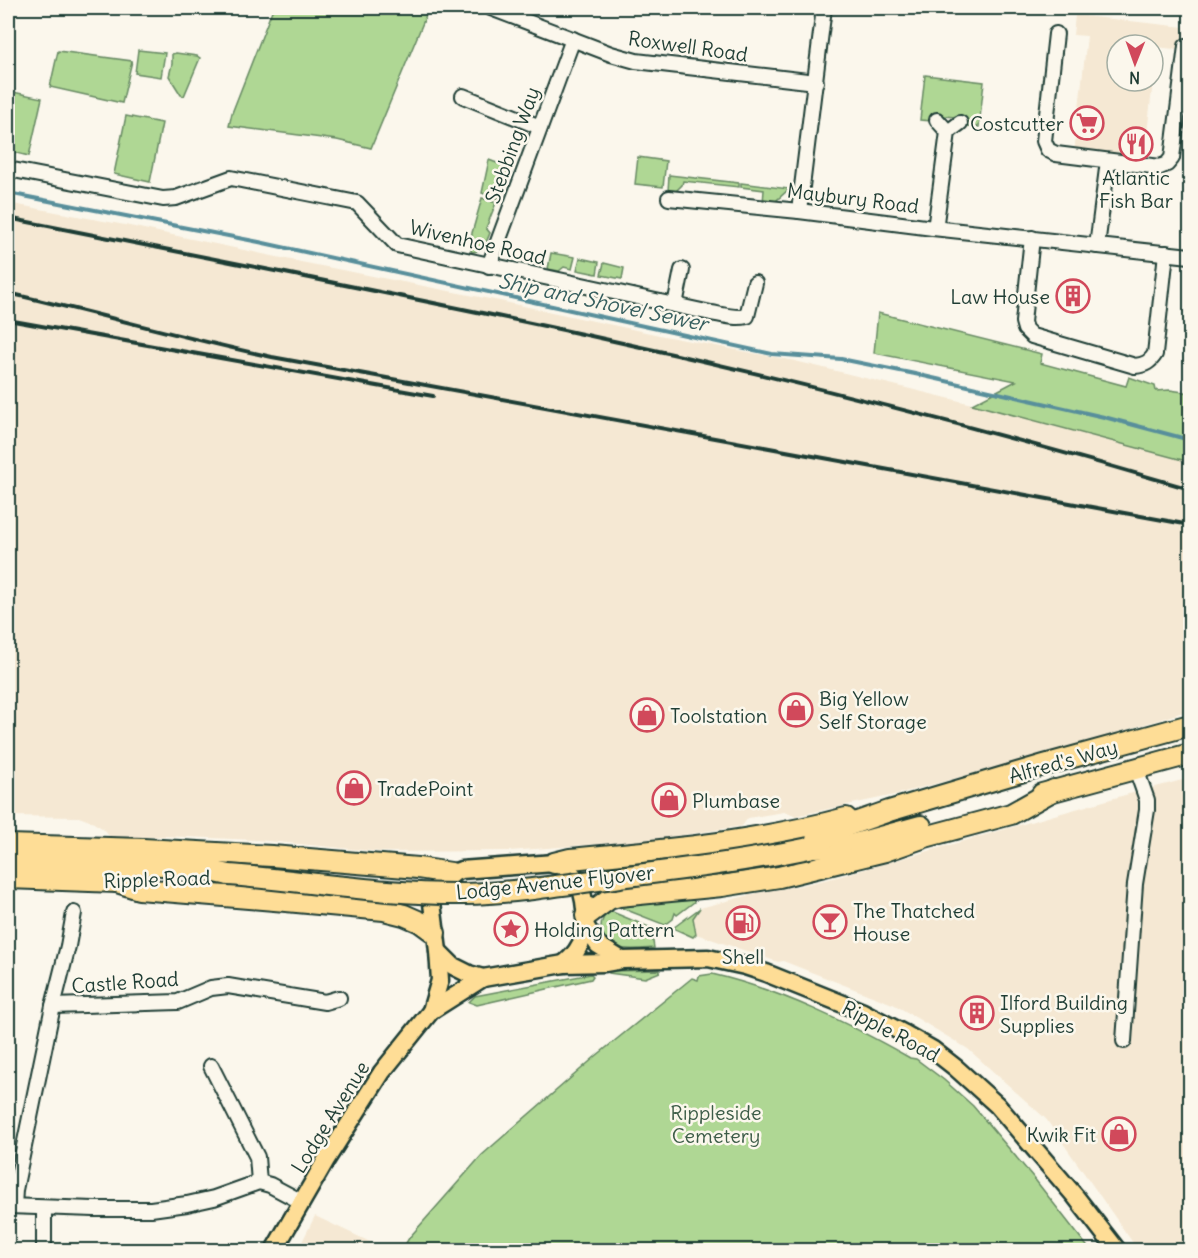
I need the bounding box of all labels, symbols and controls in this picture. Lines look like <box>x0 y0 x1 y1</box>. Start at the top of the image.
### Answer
street label: Roxwell Road <box>627 25 750 67</box>
north arrow <box>1105 33 1165 93</box>
text: N <box>1129 68 1140 88</box>
street label: Stebbing Way <box>479 83 545 207</box>
supermarket icon: Costcutter <box>1069 105 1105 141</box>
place label: Costcutter <box>970 111 1064 136</box>
restaurant icon: Atlantic Fish Bar <box>1118 126 1154 162</box>
place label: Atlantic Fish Bar <box>1099 165 1173 213</box>
street label: Maybury Road <box>786 178 921 219</box>
street label: Wivenhoe Road <box>407 214 549 270</box>
water label: Ship and Shovel Sewer <box>496 267 712 338</box>
building icon: Law House <box>1055 278 1091 314</box>
place label: Law House <box>950 284 1050 309</box>
place label: Big Yellow Self Storage <box>819 686 927 734</box>
shop icon: Big Yellow Self Storage <box>778 692 814 728</box>
shop icon: Toolstation <box>629 697 665 733</box>
place label: Toolstation <box>670 703 767 728</box>
street label: Alfred's Way <box>1006 734 1120 788</box>
shop icon: TradePoint <box>336 770 372 806</box>
place label: TradePoint <box>377 776 473 801</box>
shop icon: Plumbase <box>651 782 687 818</box>
place label: Plumbase <box>692 788 780 813</box>
street label: Lodge Avenue Flyover <box>455 859 655 905</box>
street label: Ripple Road <box>103 865 211 893</box>
place label: The Thatched House <box>853 898 975 946</box>
bar icon: The Thatched House <box>812 904 848 940</box>
fuel station icon: Shell <box>725 905 761 941</box>
place icon: Holding Pattern <box>493 911 529 947</box>
place label: Holding Pattern <box>534 917 675 942</box>
place label: Shell <box>722 944 764 969</box>
street label: Castle Road <box>71 966 180 998</box>
place label: Ilford Building Supplies <box>1000 990 1128 1038</box>
street label: Ripple Road <box>838 995 944 1067</box>
building icon: Ilford Building Supplies <box>959 995 995 1031</box>
street label: Lodge Avenue <box>286 1056 374 1178</box>
park label: Rippleside Cemetery <box>670 1100 762 1148</box>
shop icon: Kwik Fit <box>1101 1116 1137 1152</box>
place label: Kwik Fit <box>1027 1122 1096 1147</box>

